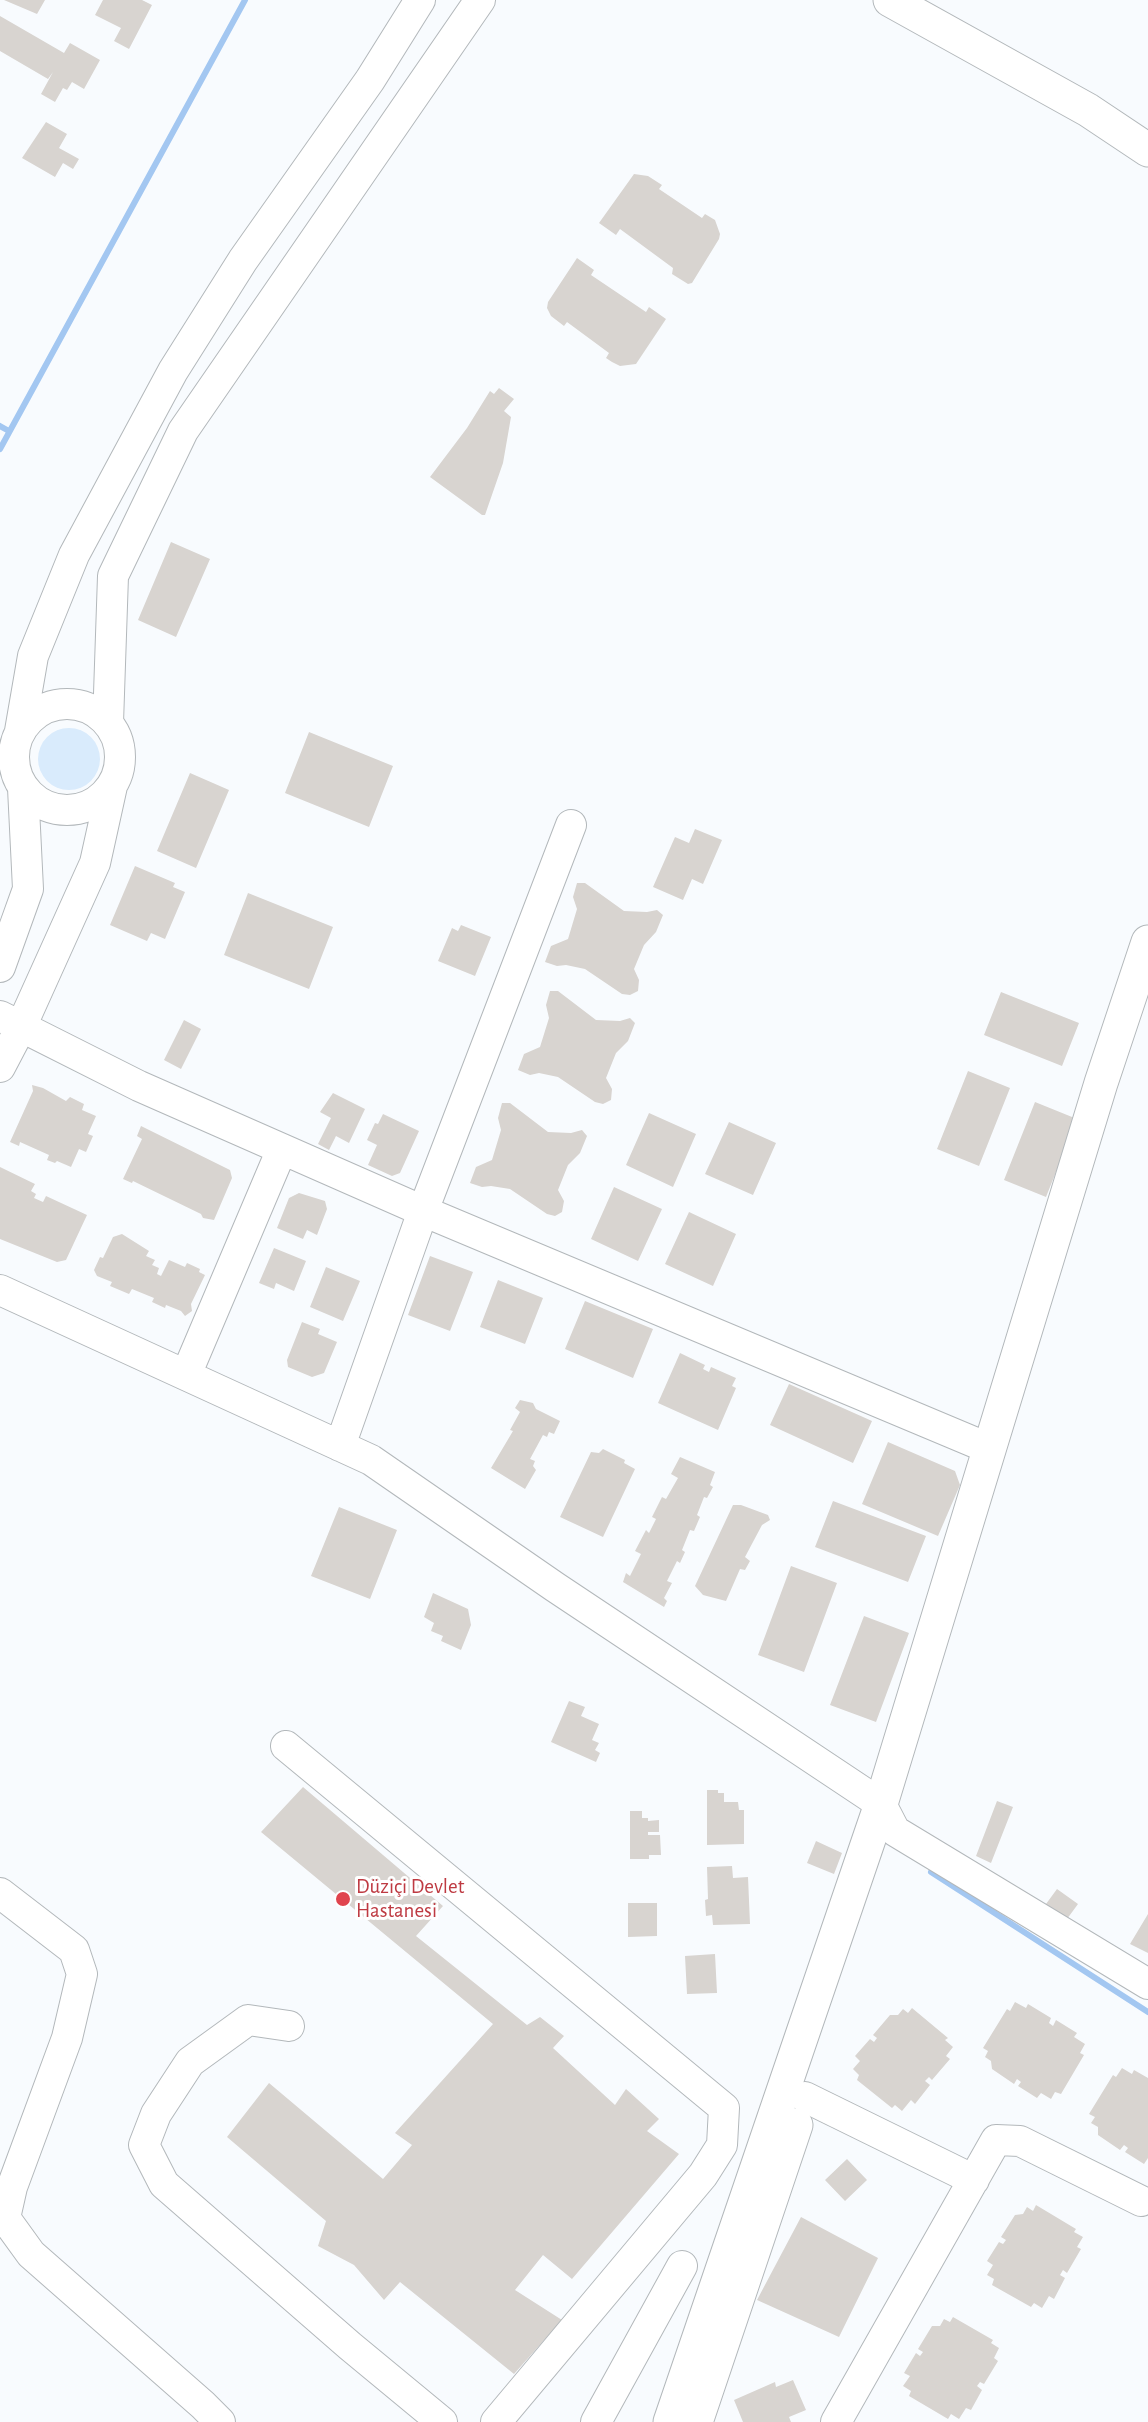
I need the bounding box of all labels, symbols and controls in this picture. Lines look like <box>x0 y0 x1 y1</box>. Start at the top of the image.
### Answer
place label: Düziçi Devlet Hastanesi <box>356 1874 464 1924</box>
marker: Düziçi Devlet Hastanesi <box>334 1890 352 1908</box>

